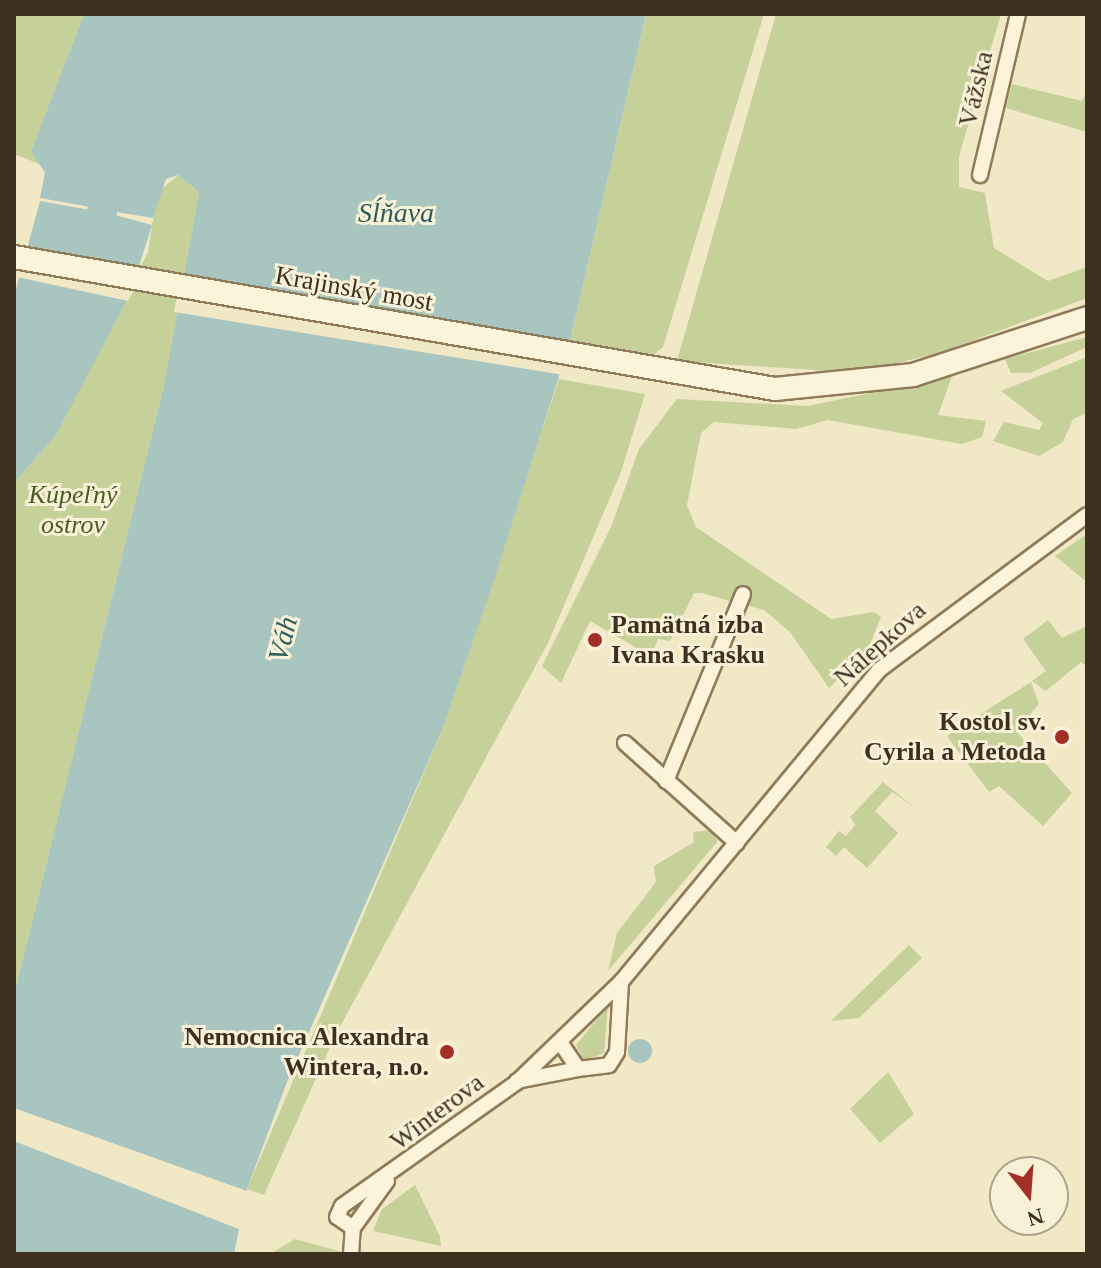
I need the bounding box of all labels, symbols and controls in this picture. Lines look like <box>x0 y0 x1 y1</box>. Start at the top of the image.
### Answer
street label: Vážska <box>952 48 1000 130</box>
water label: Sĺňava <box>358 196 434 230</box>
street label: Krajinský most <box>273 260 435 318</box>
park label: Kúpeľný ostrov <box>29 479 117 540</box>
street label: Nálepkova <box>828 595 932 693</box>
place label: Pamätná izba Ivana Krasku <box>611 609 765 670</box>
water label: Váh <box>261 613 305 665</box>
marker: Pamätná izba Ivana Krasku <box>586 631 604 649</box>
place label: Kostol sv. Cyrila a Metoda <box>864 706 1046 768</box>
marker: Kostol sv. Cyrila a Metoda <box>1053 728 1071 746</box>
place label: Nemocnica Alexandra Wintera, n.o. <box>183 1021 429 1082</box>
marker: Nemocnica Alexandra Wintera, n.o. <box>436 1041 458 1063</box>
street label: Winterova <box>384 1067 490 1157</box>
north arrow <box>989 1156 1069 1236</box>
text: N <box>1024 1203 1047 1232</box>

